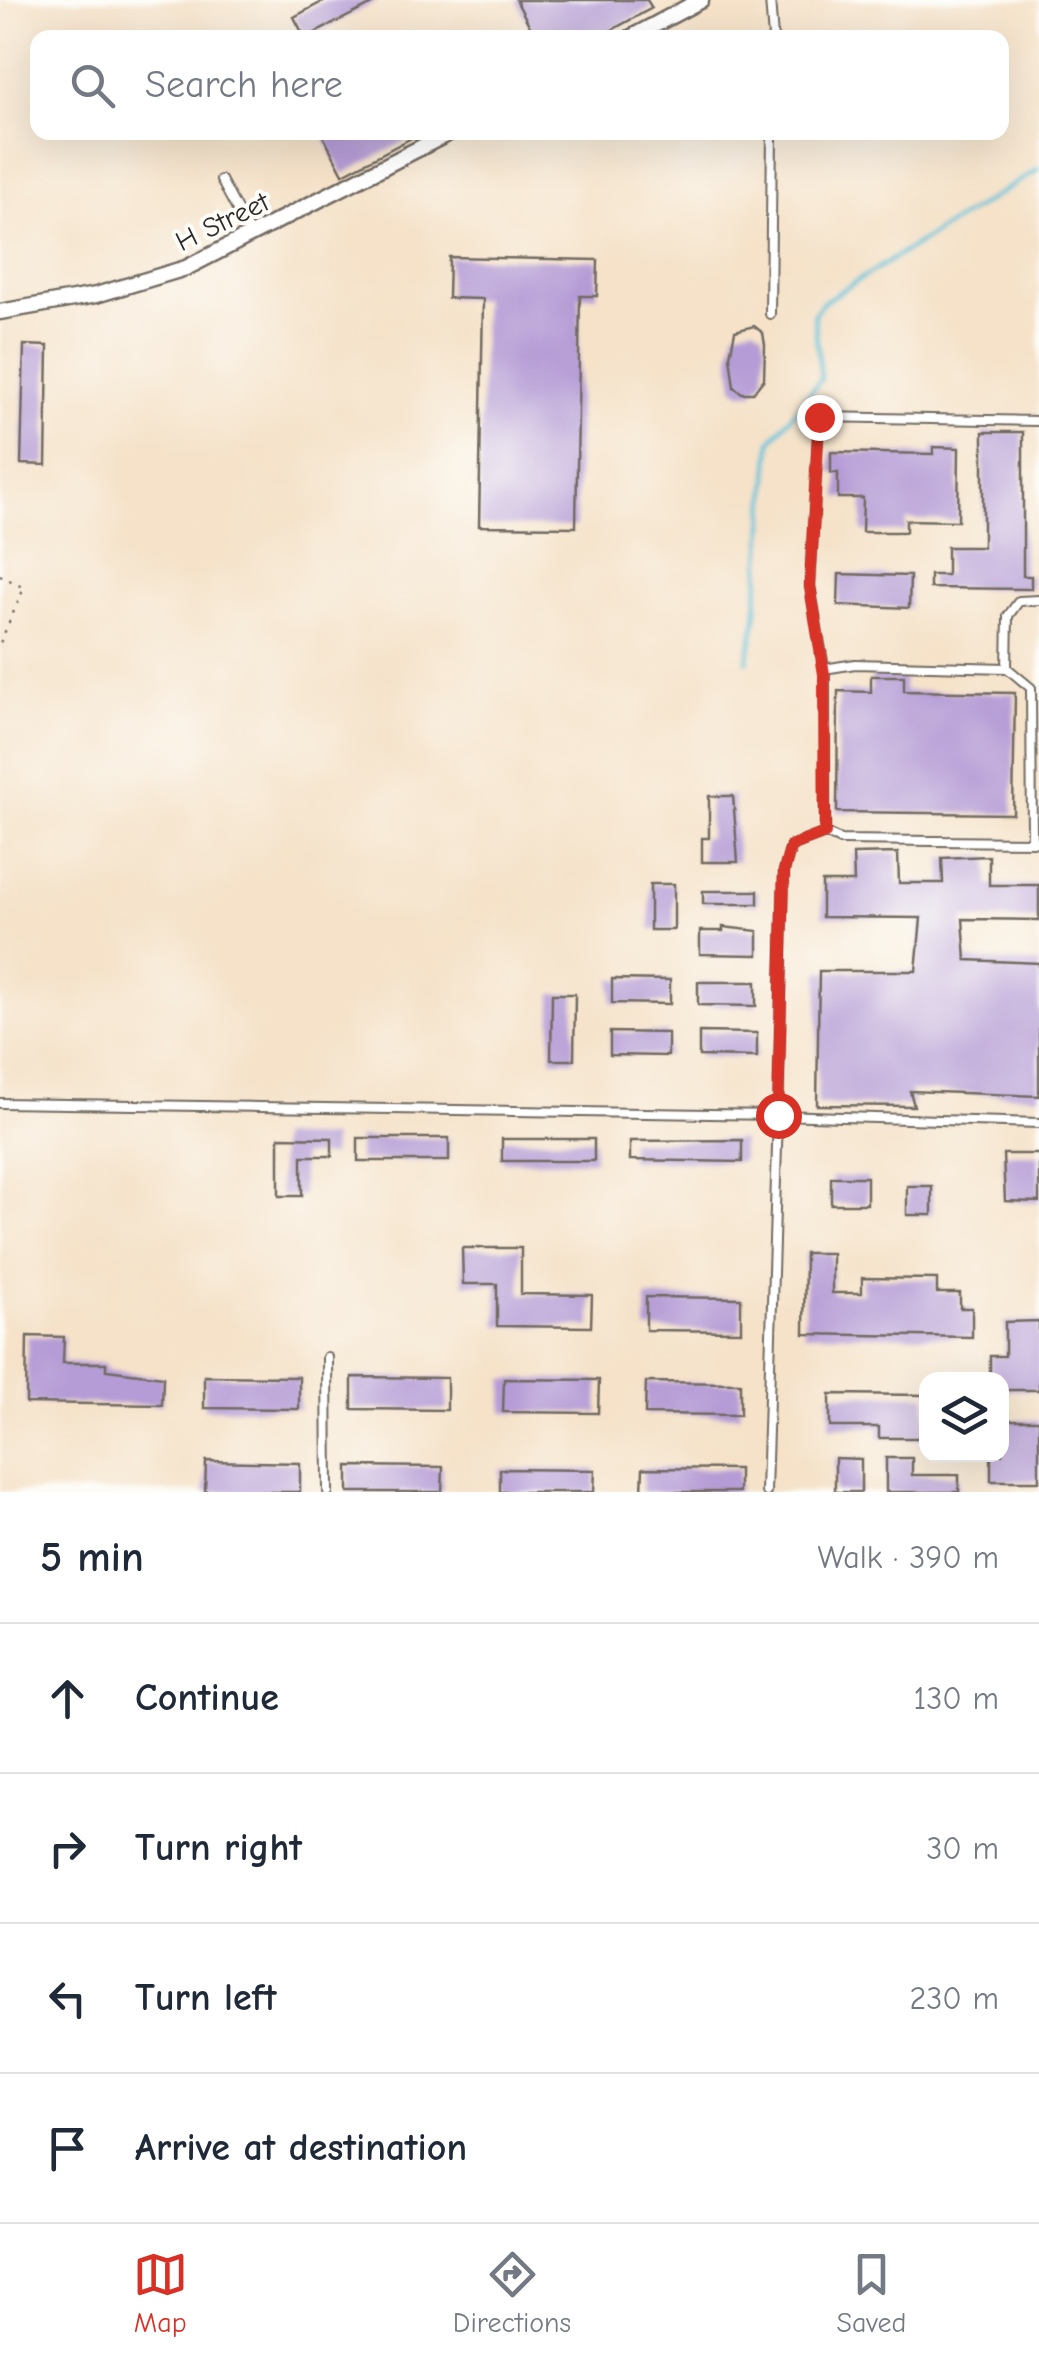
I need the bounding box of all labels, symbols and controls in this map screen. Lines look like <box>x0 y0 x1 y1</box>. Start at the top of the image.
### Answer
search box <box>30 30 1009 140</box>
icon: search <box>65 58 120 113</box>
text: Search here <box>145 63 343 107</box>
street label: H Street <box>171 185 275 258</box>
route end <box>797 395 843 441</box>
route start <box>756 1093 802 1139</box>
map controls <box>919 1372 1009 1462</box>
button: layers <box>919 1372 1009 1462</box>
text: 5 min <box>40 1533 144 1582</box>
text: Walk · 390 m <box>818 1539 999 1576</box>
icon: ahead <box>40 1671 95 1726</box>
text: Continue <box>135 1676 279 1720</box>
text: 130 m <box>913 1680 999 1717</box>
icon: right <box>40 1821 95 1876</box>
text: Turn right <box>135 1826 302 1870</box>
text: 30 m <box>926 1830 999 1867</box>
icon: left <box>40 1971 95 2026</box>
text: Turn left <box>135 1976 276 2020</box>
text: 230 m <box>909 1980 999 2017</box>
icon: arrive <box>40 2121 95 2176</box>
text: Arrive at destination <box>135 2126 467 2170</box>
tab: Map <box>133 2247 188 2339</box>
tab: Directions <box>453 2247 571 2339</box>
tab: Saved <box>836 2247 906 2339</box>

